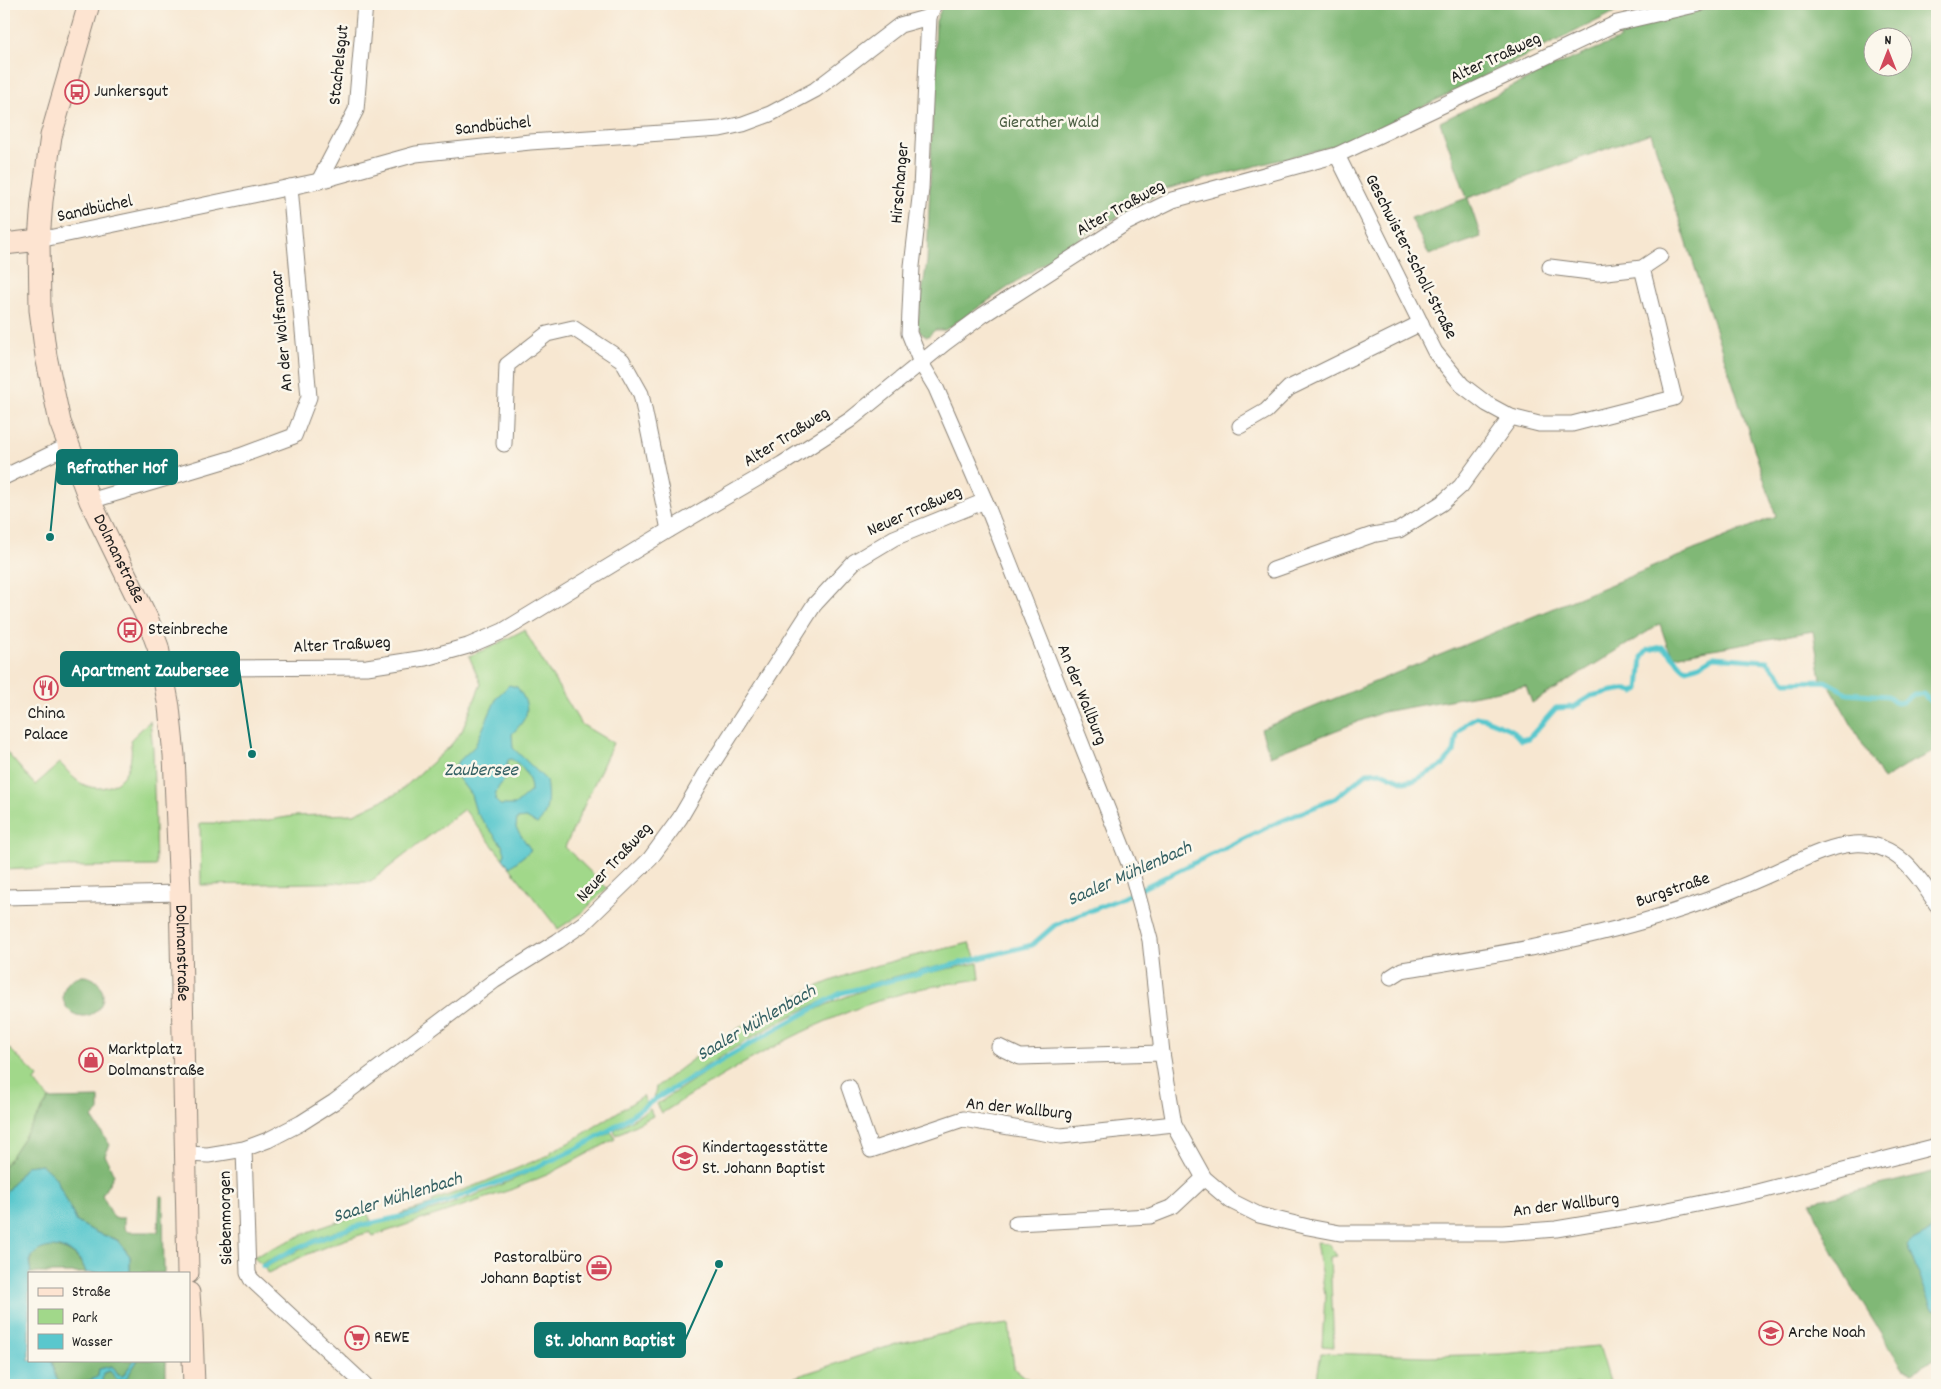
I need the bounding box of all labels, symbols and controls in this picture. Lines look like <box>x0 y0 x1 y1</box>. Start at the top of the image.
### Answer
street label: Stachelsgut <box>323 23 357 106</box>
street label: Alter Traßweg <box>1446 27 1546 91</box>
north arrow <box>1864 28 1914 78</box>
text: N <box>1885 31 1892 51</box>
bus stop icon: Junkersgut <box>64 79 90 105</box>
place label: Junkersgut <box>94 80 169 105</box>
street label: Sandbüchel <box>454 111 533 143</box>
park label: Gierather Wald <box>999 111 1099 136</box>
street label: Hirschanger <box>885 141 917 225</box>
street label: Geschwister-Scholl-Straße <box>1357 170 1463 344</box>
street label: Alter Traßweg <box>1072 174 1170 244</box>
street label: Sandbüchel <box>55 190 136 230</box>
street label: An der Wolfsmaar <box>265 269 301 393</box>
street label: Alter Traßweg <box>739 401 835 475</box>
callout: Refrather Hof <box>57 450 177 484</box>
text: Refrather Hof <box>67 456 169 483</box>
street label: Neuer Traßweg <box>864 480 967 544</box>
street label: Dolmanstraße <box>86 510 151 608</box>
bus stop icon: Steinbreche <box>117 617 143 643</box>
place label: Steinbreche <box>148 618 228 643</box>
street label: Alter Traßweg <box>293 631 392 661</box>
street label: An der Wallburg <box>1049 641 1113 749</box>
callout: Apartment Zaubersee <box>61 652 239 686</box>
text: Apartment Zaubersee <box>71 659 229 686</box>
restaurant icon: China Palace <box>33 675 59 701</box>
place label: China Palace <box>24 702 68 748</box>
water label: Zaubersee <box>444 758 520 785</box>
street label: Neuer Traßweg <box>571 817 659 909</box>
water label: Saaler Mühlenbach <box>1063 835 1198 915</box>
street label: Burgstraße <box>1633 867 1713 915</box>
street label: Dolmanstraße <box>168 904 195 1002</box>
water label: Saaler Mühlenbach <box>692 978 823 1069</box>
place label: Marktplatz Dolmanstraße <box>108 1038 205 1084</box>
shop icon: Marktplatz Dolmanstraße <box>78 1047 104 1073</box>
street label: An der Wallburg <box>965 1092 1074 1128</box>
place label: Kindertagesstätte St. Johann Baptist <box>702 1136 828 1182</box>
school or university icon: Kindertagesstätte St. Johann Baptist <box>672 1145 698 1171</box>
water label: Saaler Mühlenbach <box>330 1166 467 1231</box>
street label: Siebenmorgen <box>214 1171 240 1265</box>
street label: An der Wallburg <box>1511 1187 1621 1225</box>
place label: Pastoralbüro Johann Baptist <box>481 1246 582 1292</box>
office icon: Pastoralbüro Johann Baptist <box>586 1255 612 1281</box>
legend <box>28 1272 190 1362</box>
text: Straße <box>72 1282 111 1304</box>
text: Park <box>72 1308 98 1330</box>
school or university icon: Arche Noah <box>1758 1320 1784 1346</box>
place label: Arche Noah <box>1788 1321 1866 1346</box>
callout: St. Johann Baptist <box>535 1323 685 1357</box>
supermarket icon: REWE <box>344 1325 370 1351</box>
place label: REWE <box>374 1326 409 1351</box>
text: St. Johann Baptist <box>545 1329 675 1356</box>
text: Wasser <box>72 1332 113 1354</box>

